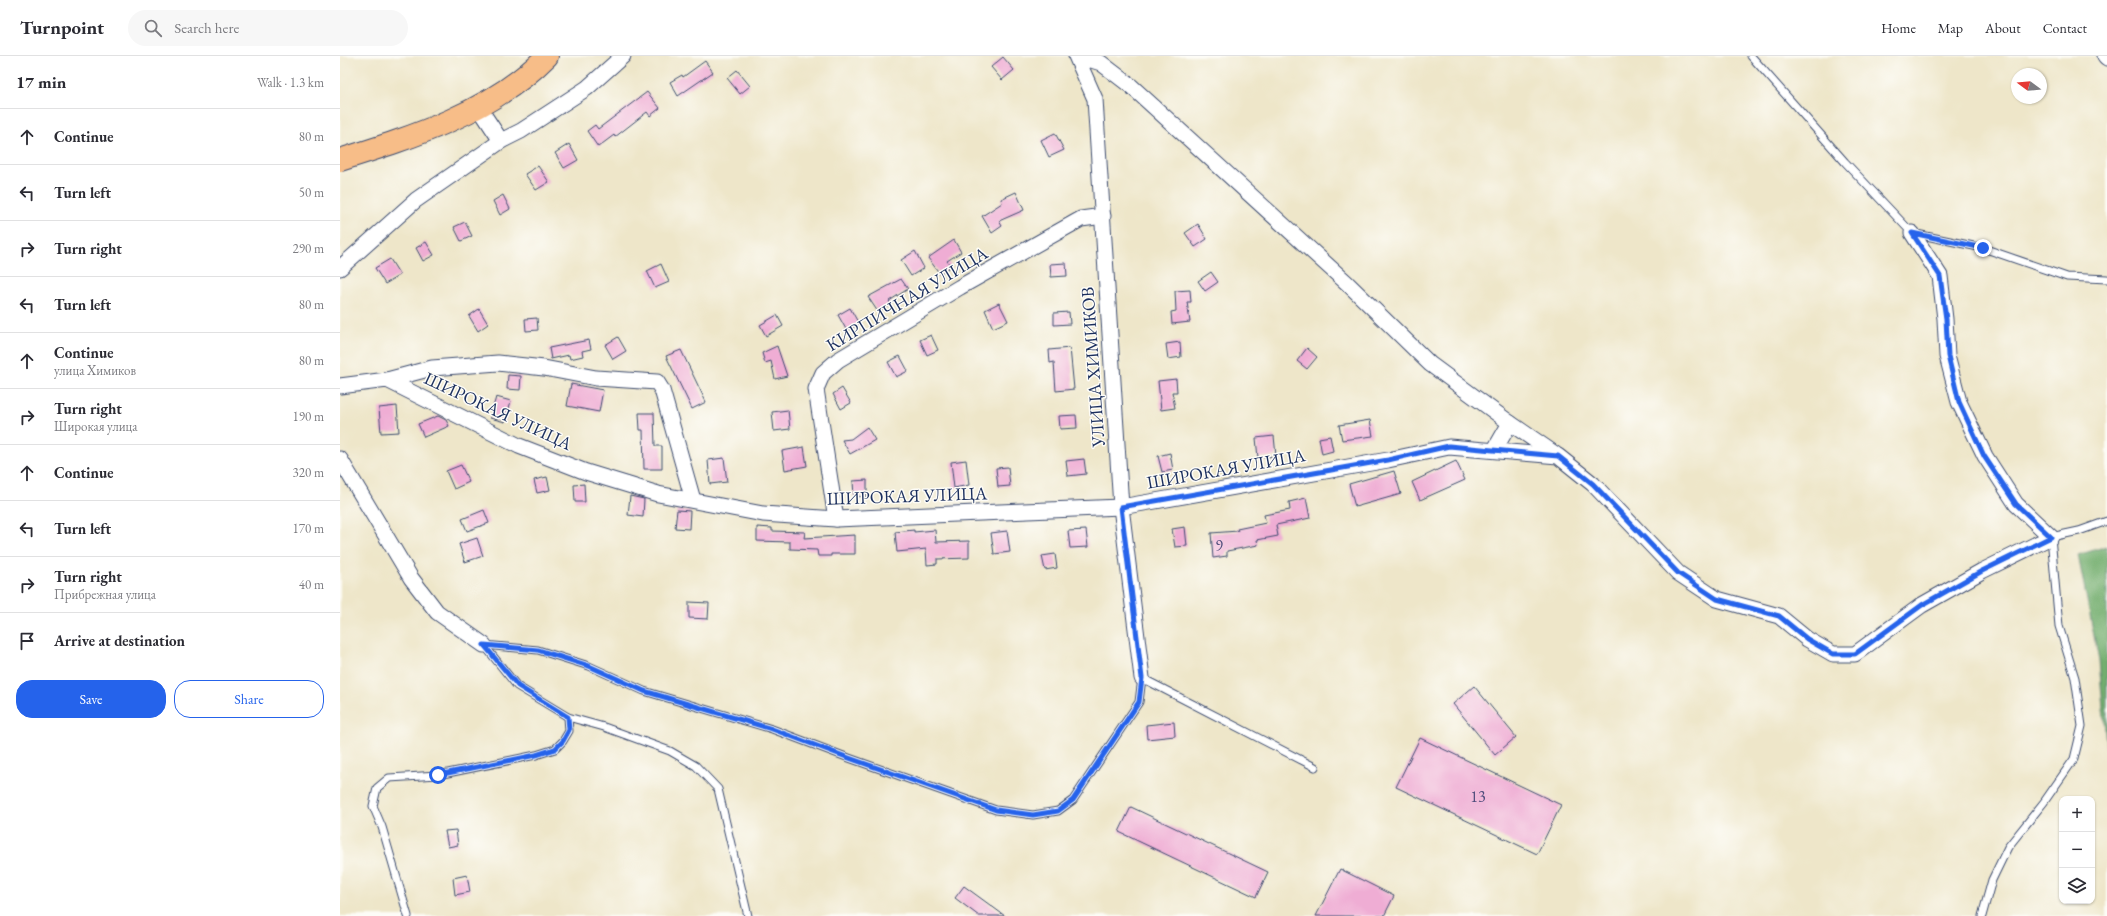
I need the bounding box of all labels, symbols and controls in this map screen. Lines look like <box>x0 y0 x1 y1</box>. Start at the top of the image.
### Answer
search box <box>128 10 408 46</box>
text: Turnpoint <box>20 15 104 40</box>
icon: search <box>142 17 164 39</box>
text: Search here <box>174 18 239 37</box>
text: Home <box>1881 19 1916 37</box>
text: Map <box>1938 19 1963 37</box>
text: About <box>1985 19 2021 37</box>
text: Contact <box>2043 19 2087 37</box>
north arrow <box>2011 68 2047 104</box>
text: 17 min <box>16 71 66 93</box>
text: Walk · 1.3 km <box>257 74 324 91</box>
icon: ahead <box>16 126 38 148</box>
text: Continue <box>54 127 114 146</box>
text: 80 m <box>299 128 324 145</box>
icon: left <box>16 182 38 204</box>
text: Turn left <box>54 183 111 202</box>
text: 50 m <box>299 184 324 201</box>
icon: right <box>16 238 38 260</box>
text: Turn right <box>54 239 122 258</box>
route end <box>1974 239 1992 257</box>
text: 290 m <box>293 240 324 257</box>
street label: КИРПИЧНАЯ УЛИЦА <box>822 241 992 356</box>
street label: УЛИЦА ХИМИКОВ <box>1075 286 1110 449</box>
icon: left <box>16 294 38 316</box>
text: Turn left <box>54 295 111 314</box>
text: 80 m <box>299 296 324 313</box>
text: Continue <box>54 343 114 362</box>
icon: ahead <box>16 350 38 372</box>
text: 80 m <box>299 352 324 369</box>
text: улица Химиков <box>54 362 136 379</box>
street label: ШИРОКАЯ УЛИЦА <box>421 366 576 455</box>
text: Turn right <box>54 399 122 418</box>
icon: right <box>16 406 38 428</box>
text: 190 m <box>293 408 324 425</box>
text: Широкая улица <box>54 418 137 435</box>
street label: ШИРОКАЯ УЛИЦА <box>1145 443 1308 494</box>
icon: ahead <box>16 462 38 484</box>
text: Continue <box>54 463 114 482</box>
text: 320 m <box>293 464 324 481</box>
street label: ШИРОКАЯ УЛИЦА <box>826 481 988 510</box>
icon: left <box>16 518 38 540</box>
text: Turn left <box>54 519 111 538</box>
text: 170 m <box>293 520 324 537</box>
house number: 9 <box>1215 535 1223 556</box>
text: Turn right <box>54 567 122 586</box>
icon: right <box>16 574 38 596</box>
text: 40 m <box>299 576 324 593</box>
text: Прибрежная улица <box>54 586 156 603</box>
icon: arrive <box>16 630 38 652</box>
text: Arrive at destination <box>54 631 185 650</box>
button: Save <box>16 680 166 718</box>
button: Share <box>174 680 324 718</box>
route start <box>429 766 447 784</box>
house number: 13 <box>1470 786 1486 807</box>
map controls <box>2059 796 2095 904</box>
button: + <box>2059 796 2095 832</box>
button: − <box>2059 832 2095 868</box>
button: layers <box>2059 868 2095 904</box>

